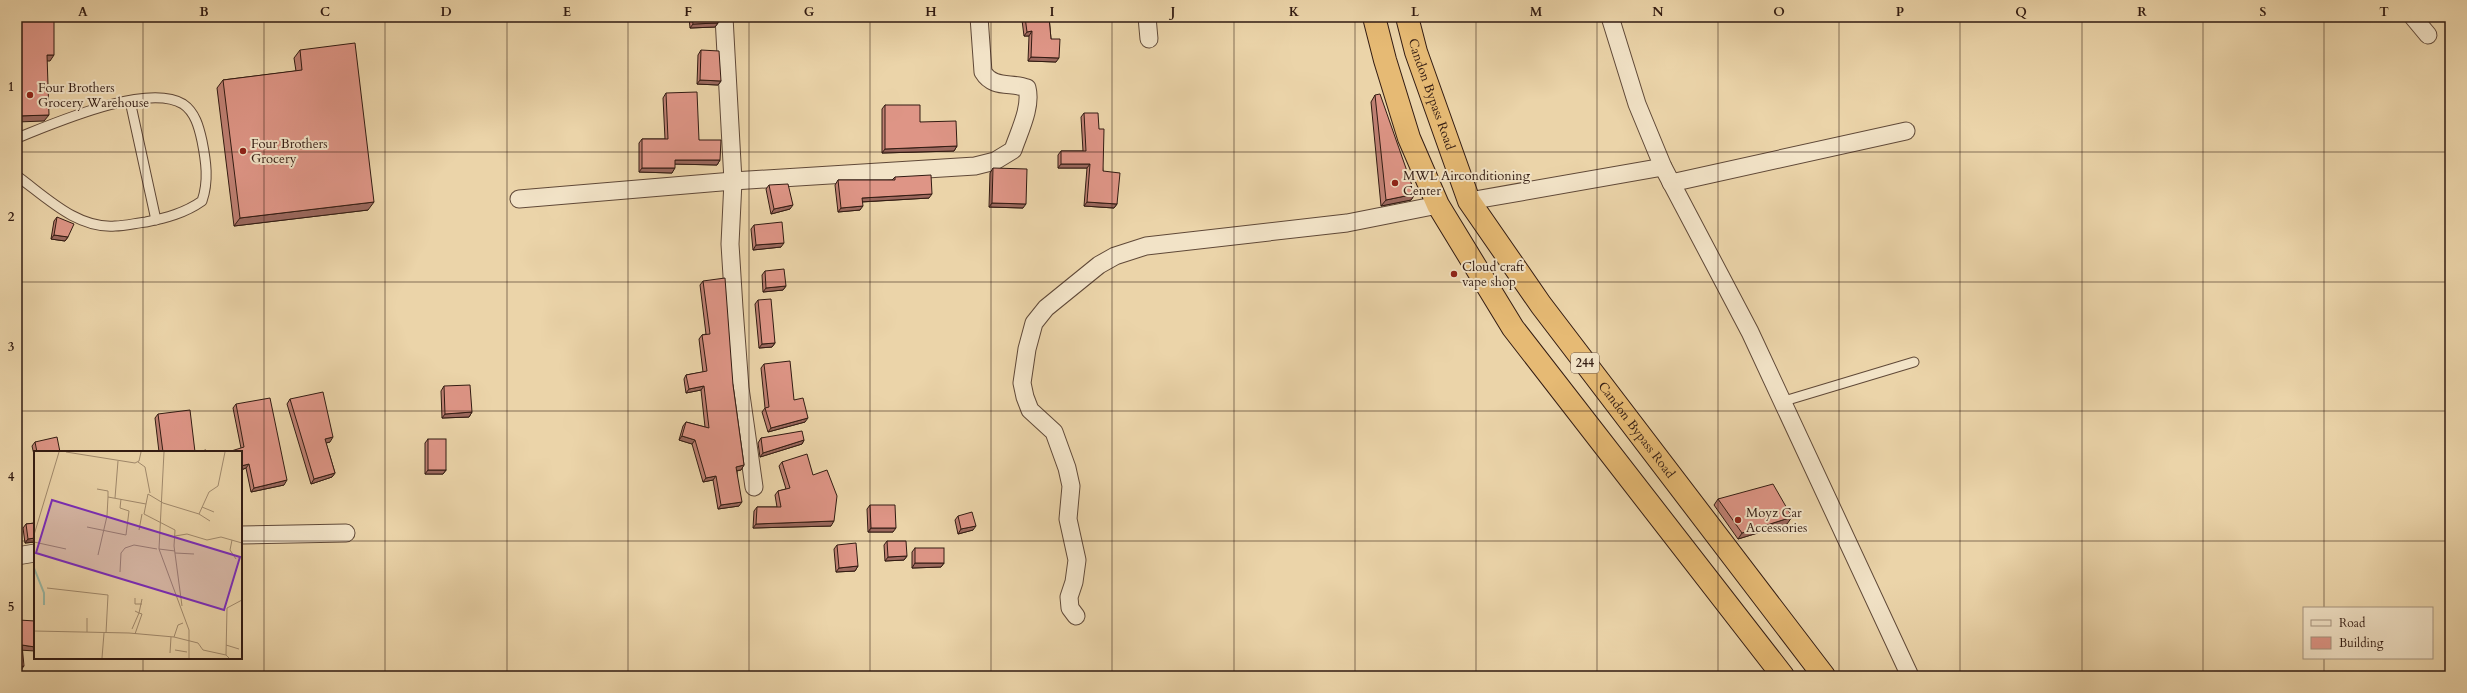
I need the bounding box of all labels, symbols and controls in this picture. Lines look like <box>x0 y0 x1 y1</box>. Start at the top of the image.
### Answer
text: A <box>78 3 88 21</box>
text: B <box>199 3 209 21</box>
text: C <box>320 3 330 21</box>
text: D <box>440 3 452 21</box>
text: E <box>563 3 571 21</box>
text: F <box>684 3 692 21</box>
text: G <box>804 3 815 21</box>
text: H <box>925 3 937 21</box>
text: I <box>1049 3 1055 21</box>
text: J <box>1169 3 1176 21</box>
text: K <box>1289 3 1300 21</box>
text: L <box>1411 3 1420 21</box>
text: M <box>1530 3 1543 21</box>
text: N <box>1652 3 1664 21</box>
text: O <box>1773 3 1785 21</box>
text: P <box>1896 3 1904 21</box>
text: Q <box>2015 3 2027 21</box>
text: R <box>2137 3 2147 21</box>
text: S <box>2260 3 2267 21</box>
text: T <box>2379 3 2389 21</box>
street label: Candon Bypass Road <box>1404 37 1459 152</box>
text: 1 <box>8 78 14 96</box>
place label: Four Brothers Grocery Warehouse <box>38 79 149 112</box>
marker: Four Brothers Grocery Warehouse <box>25 90 35 100</box>
place label: Four Brothers Grocery <box>251 135 328 168</box>
marker: Four Brothers Grocery <box>238 146 248 156</box>
place label: MWL Airconditioning Center <box>1403 167 1531 200</box>
marker: MWL Airconditioning Center <box>1390 178 1400 188</box>
text: 2 <box>8 208 15 226</box>
place label: Cloud craft vape shop <box>1462 258 1524 291</box>
marker: Cloud craft vape shop <box>1449 269 1459 279</box>
text: 3 <box>8 338 15 356</box>
road number: 244 <box>1571 353 1599 373</box>
street label: Candon Bypass Road <box>1594 378 1679 482</box>
inset map <box>34 451 242 659</box>
text: 4 <box>8 468 15 486</box>
place label: Moyz Car Accessories <box>1746 504 1807 537</box>
marker: Moyz Car Accessories <box>1733 515 1743 525</box>
text: 5 <box>8 598 14 616</box>
legend <box>2303 607 2433 659</box>
text: Road <box>2339 615 2366 631</box>
text: Building <box>2339 635 2384 651</box>

